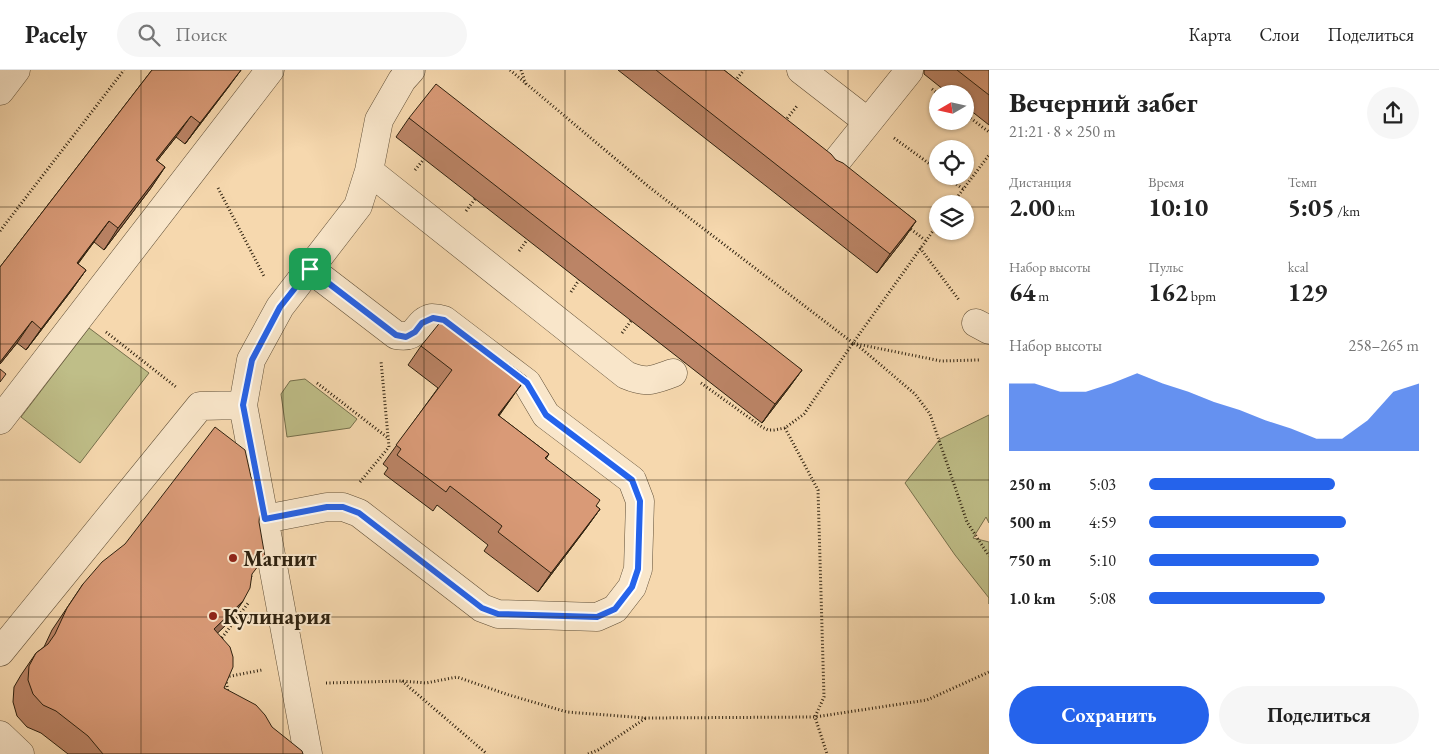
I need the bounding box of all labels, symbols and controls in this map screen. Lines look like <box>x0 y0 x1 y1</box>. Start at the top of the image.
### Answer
search box <box>117 12 467 57</box>
text: Pacely <box>25 19 87 50</box>
icon: search <box>135 21 163 49</box>
text: Поиск <box>175 22 227 47</box>
text: Карта <box>1189 23 1232 46</box>
text: Слои <box>1260 23 1299 46</box>
text: Поделиться <box>1327 23 1414 46</box>
text: Вечерний забег <box>1009 84 1198 120</box>
north arrow <box>929 85 974 130</box>
map controls <box>929 85 974 240</box>
button: share <box>1367 87 1419 139</box>
text: 21:21 · 8 × 250 m <box>1009 121 1116 142</box>
button: locate <box>929 140 974 185</box>
text: Дистанция <box>1009 173 1071 191</box>
text: Время <box>1148 173 1184 191</box>
text: Темп <box>1288 173 1317 191</box>
text: 2.00 <box>1009 191 1055 223</box>
text: 10:10 <box>1148 191 1208 223</box>
text: 5:05 <box>1288 191 1334 223</box>
button: layers <box>929 195 974 240</box>
text: km <box>1055 202 1075 220</box>
text: /km <box>1334 202 1360 220</box>
pin <box>289 248 331 290</box>
icon: arrive <box>296 255 324 283</box>
text: Набор высоты <box>1009 258 1090 276</box>
text: Пульс <box>1148 258 1184 276</box>
text: kcal <box>1288 258 1309 276</box>
text: 64 <box>1009 276 1035 308</box>
text: 162 <box>1148 276 1188 308</box>
text: 129 <box>1288 276 1327 308</box>
text: m <box>1035 287 1049 305</box>
text: bpm <box>1188 287 1216 305</box>
text: Набор высоты <box>1009 335 1102 356</box>
text: 258–265 m <box>1348 335 1419 356</box>
text: 250 m <box>1009 474 1051 495</box>
text: 5:03 <box>1089 474 1116 495</box>
text: 500 m <box>1009 512 1051 533</box>
text: 4:59 <box>1089 512 1116 533</box>
place label: Магнит <box>243 544 317 573</box>
text: 750 m <box>1009 550 1051 571</box>
text: 5:10 <box>1089 550 1116 571</box>
marker: Магнит <box>227 552 239 564</box>
text: 1.0 km <box>1009 588 1055 609</box>
text: 5:08 <box>1089 588 1116 609</box>
place label: Кулинария <box>223 602 331 631</box>
marker: Кулинария <box>207 610 219 622</box>
button: Сохранить <box>1009 686 1209 744</box>
button: Поделиться <box>1219 686 1419 744</box>

